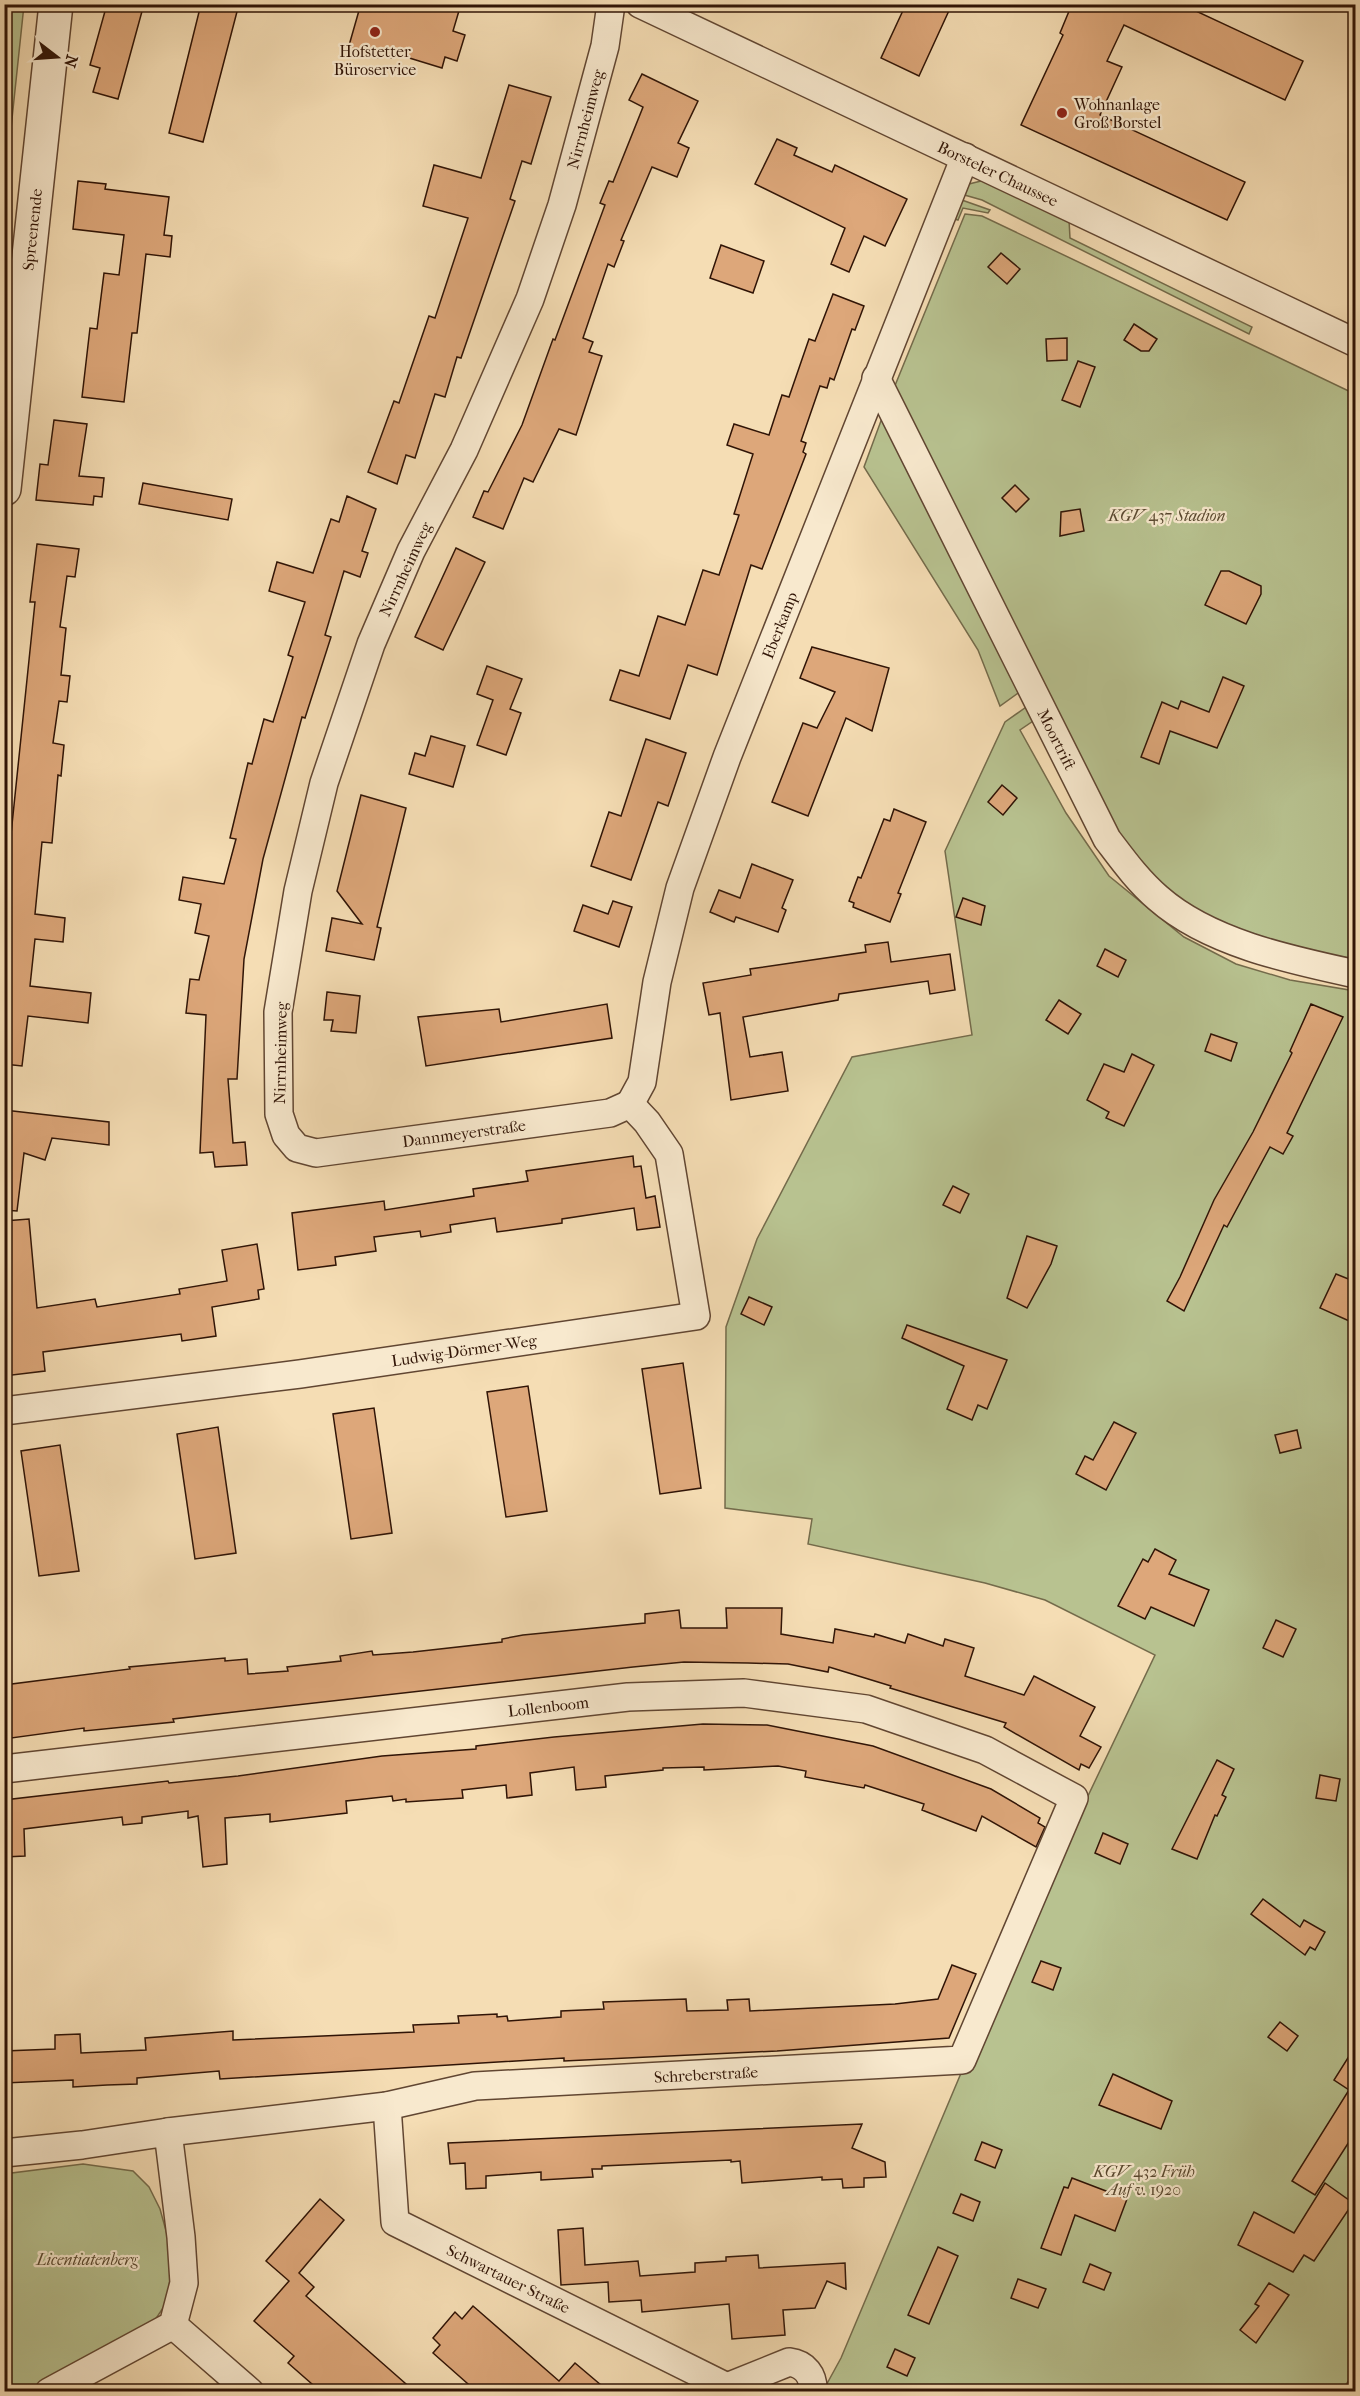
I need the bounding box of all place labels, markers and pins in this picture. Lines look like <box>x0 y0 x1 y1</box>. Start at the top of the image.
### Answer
marker: Hofstetter Büroservice <box>368 25 382 39</box>
place label: Hofstetter Büroservice <box>334 42 416 79</box>
place label: Wohnanlage Groß Borstel <box>1073 95 1162 132</box>
marker: Wohnanlage Groß Borstel <box>1055 106 1069 120</box>

